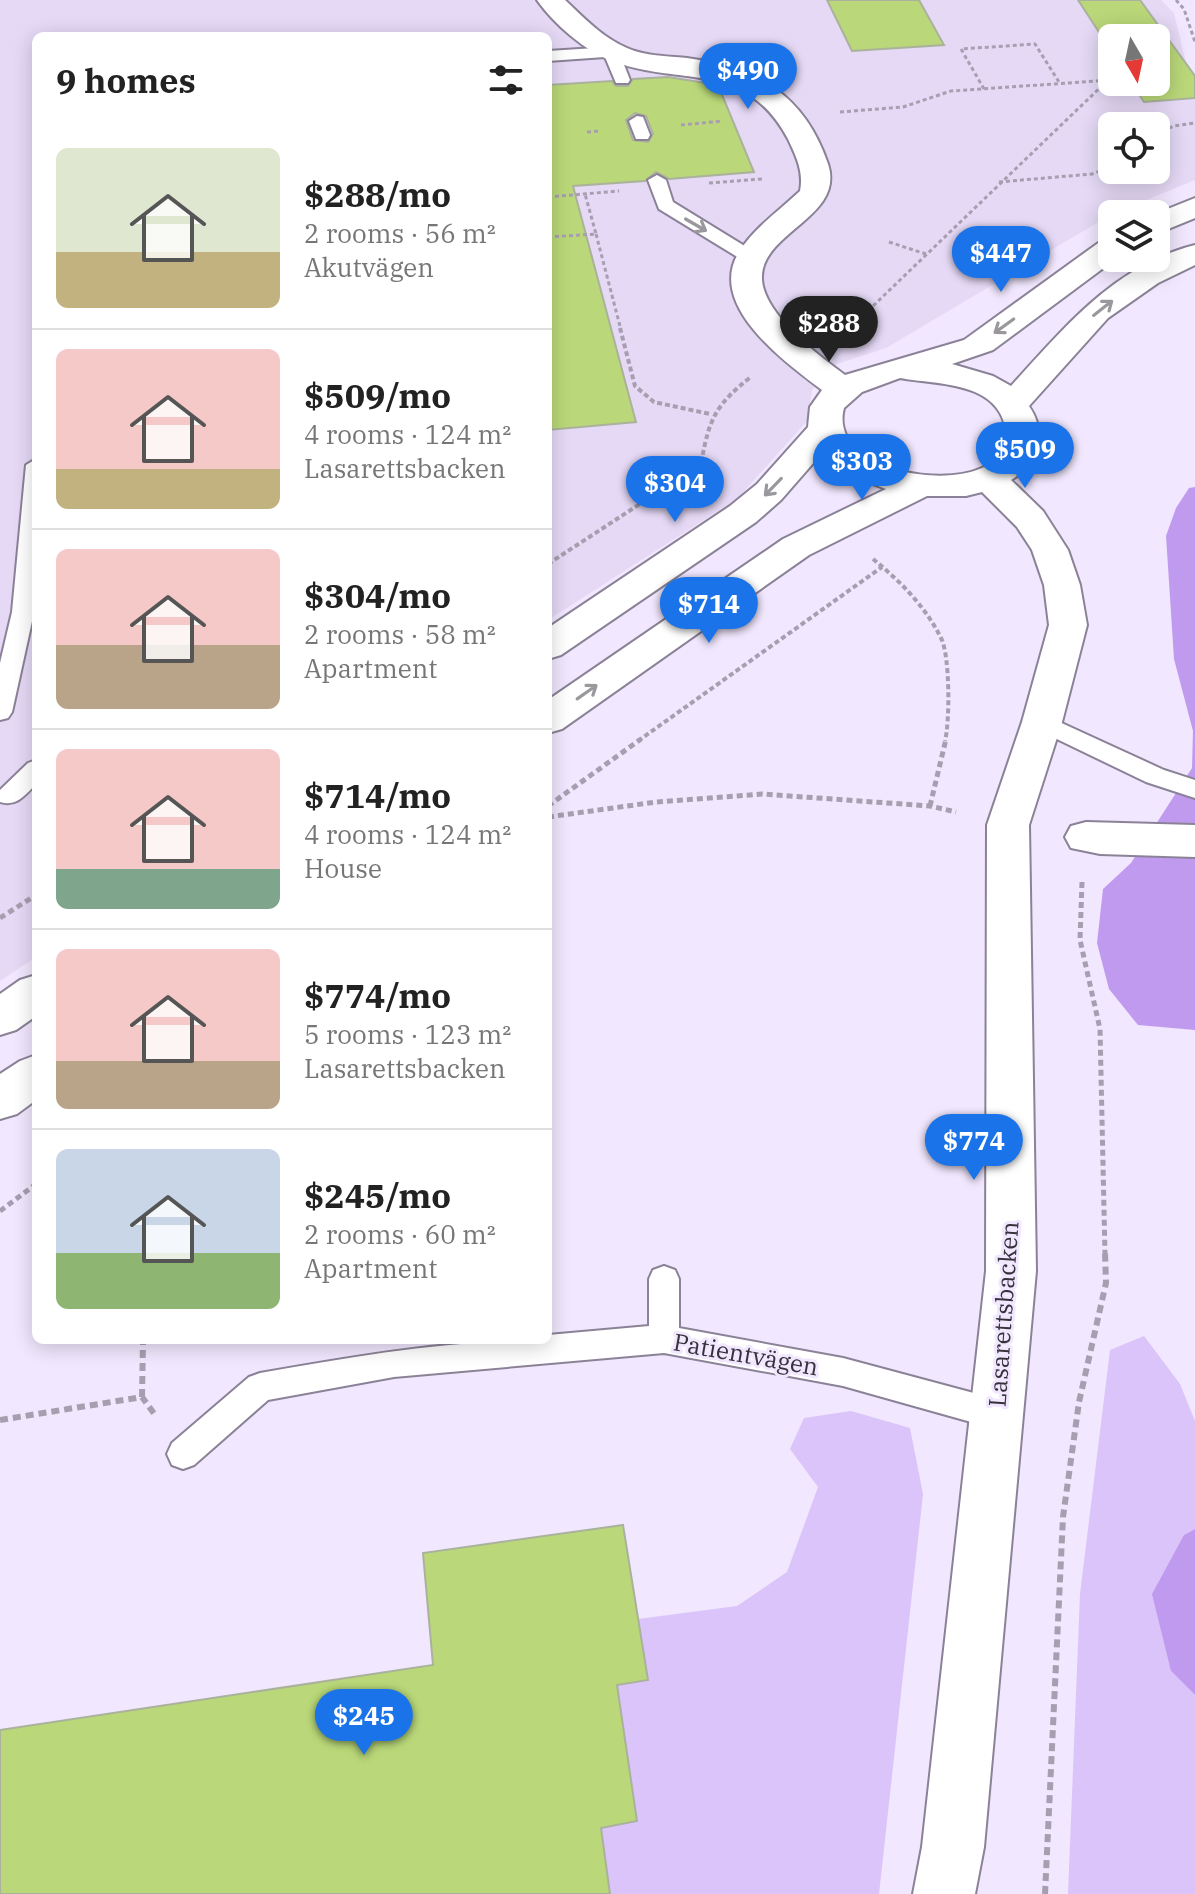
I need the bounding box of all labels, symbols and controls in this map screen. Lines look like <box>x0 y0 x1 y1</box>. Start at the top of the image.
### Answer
north arrow <box>1098 24 1170 96</box>
map controls <box>1098 24 1170 272</box>
pin: $490 <box>701 43 795 111</box>
text: $490 <box>717 52 779 86</box>
text: 9 homes <box>56 58 196 102</box>
icon: filters <box>484 58 528 102</box>
button: locate <box>1098 112 1170 184</box>
text: $288/mo <box>304 172 451 216</box>
icon: home <box>120 180 216 276</box>
button: layers <box>1098 200 1170 272</box>
text: 2 rooms · 56 m² <box>304 216 496 250</box>
one-way arrow <box>684 217 707 233</box>
pin: $447 <box>954 226 1048 294</box>
text: $447 <box>970 235 1032 269</box>
text: Akutvägen <box>304 250 434 284</box>
pin: $288 <box>782 296 876 364</box>
one-way arrow <box>1093 299 1114 317</box>
text: $288 <box>798 305 860 339</box>
one-way arrow <box>993 318 1015 334</box>
text: $509/mo <box>304 373 451 417</box>
icon: home <box>120 381 216 477</box>
text: 4 rooms · 124 m² <box>304 417 511 451</box>
pin: $509 <box>978 422 1072 490</box>
text: $509 <box>994 431 1056 465</box>
pin: $303 <box>815 434 909 502</box>
text: $303 <box>831 443 893 477</box>
text: Lasarettsbacken <box>304 451 506 485</box>
pin: $304 <box>628 456 722 524</box>
text: $304 <box>644 465 706 499</box>
one-way arrow <box>764 477 783 496</box>
text: $304/mo <box>304 573 451 617</box>
pin: $714 <box>662 577 756 645</box>
icon: home <box>120 581 216 677</box>
text: $714 <box>678 586 740 620</box>
text: 2 rooms · 58 m² <box>304 617 496 651</box>
text: Apartment <box>304 651 437 685</box>
one-way arrow <box>576 684 598 700</box>
text: $714/mo <box>304 773 451 817</box>
icon: home <box>120 781 216 877</box>
text: 4 rooms · 124 m² <box>304 817 511 851</box>
text: House <box>304 851 382 885</box>
text: $774/mo <box>304 973 451 1017</box>
icon: home <box>120 981 216 1077</box>
text: 5 rooms · 123 m² <box>304 1017 511 1051</box>
text: Lasarettsbacken <box>304 1051 506 1085</box>
pin: $774 <box>927 1114 1021 1182</box>
text: $774 <box>943 1123 1005 1157</box>
text: $245/mo <box>304 1173 451 1217</box>
icon: home <box>120 1181 216 1277</box>
text: 2 rooms · 60 m² <box>304 1217 496 1251</box>
street label: Lasarettsbacken <box>981 1220 1025 1408</box>
text: Apartment <box>304 1251 437 1285</box>
street label: Patientvägen <box>671 1325 821 1383</box>
pin: $245 <box>317 1689 411 1757</box>
text: $245 <box>333 1698 395 1732</box>

